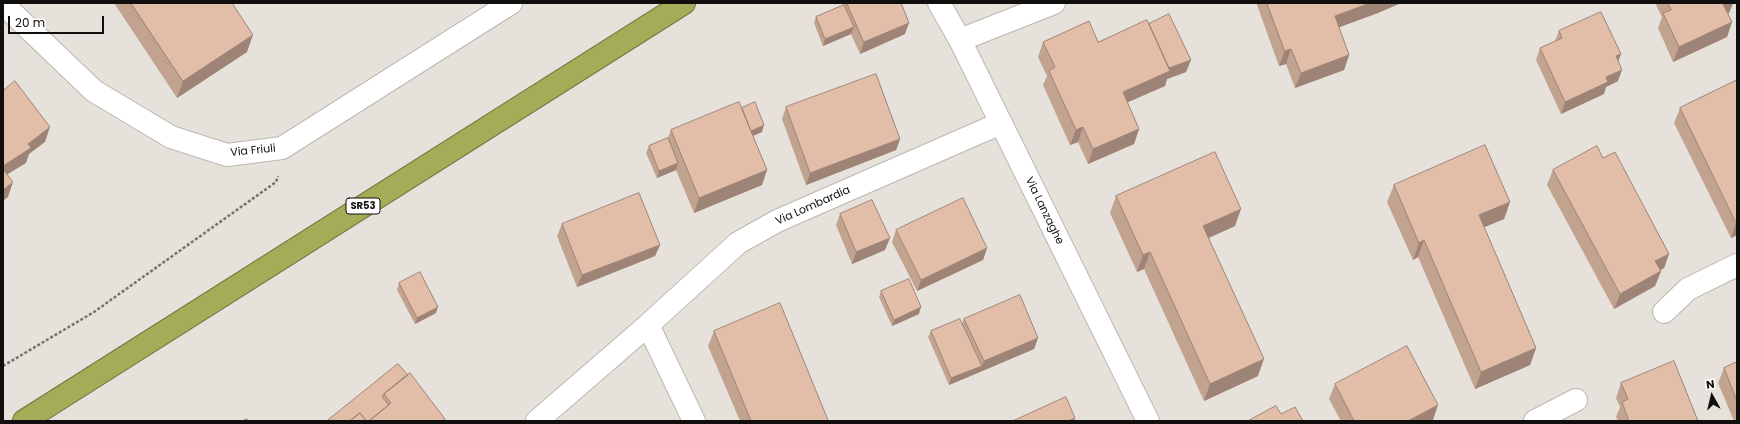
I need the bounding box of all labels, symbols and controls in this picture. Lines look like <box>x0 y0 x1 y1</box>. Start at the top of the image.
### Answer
scale bar <box>10 8 106 34</box>
text: 20 m <box>15 14 45 31</box>
street label: Via Friuli <box>230 142 276 160</box>
street label: Via Lanzaghe <box>1022 175 1066 247</box>
street label: Via Lombardia <box>774 184 852 228</box>
road number: SR53 <box>346 198 380 214</box>
north arrow <box>1692 376 1732 416</box>
text: N <box>1705 376 1716 393</box>

